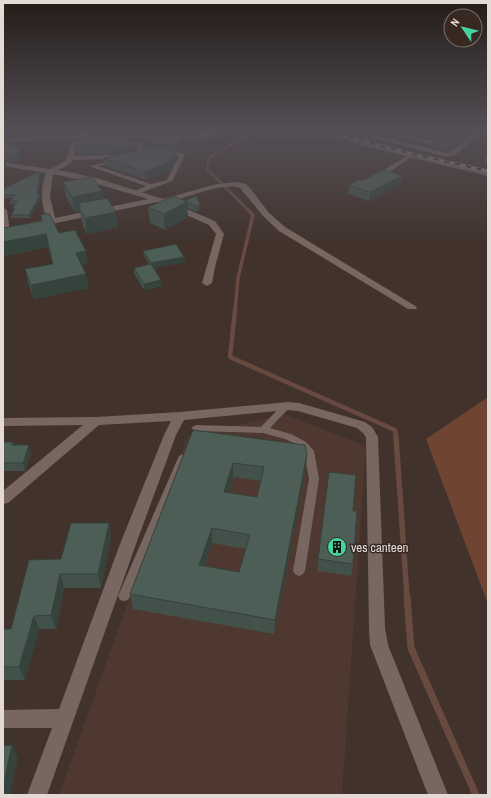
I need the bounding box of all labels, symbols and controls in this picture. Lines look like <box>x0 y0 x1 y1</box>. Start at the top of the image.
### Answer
north arrow <box>443 8 483 48</box>
text: N <box>447 16 462 29</box>
building icon: ves canteen <box>326 536 348 558</box>
place label: ves canteen <box>351 539 409 556</box>

